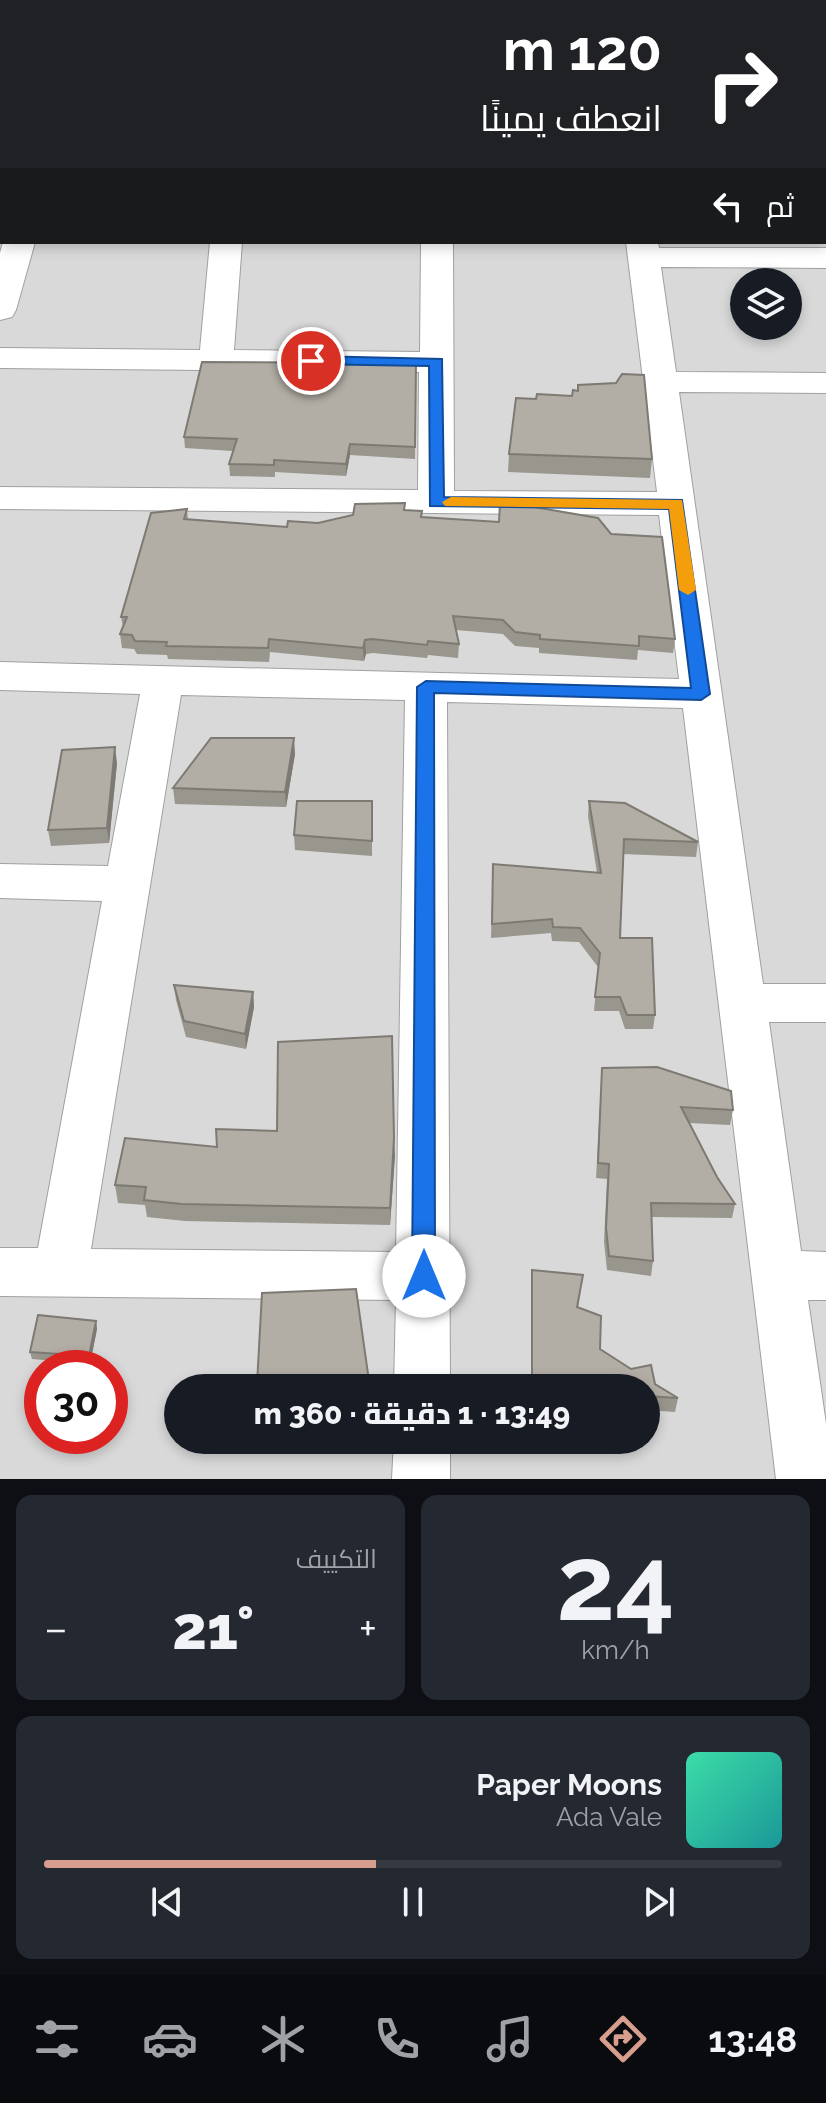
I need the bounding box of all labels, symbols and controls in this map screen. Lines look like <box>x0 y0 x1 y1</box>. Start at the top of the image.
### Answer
text: 120 m <box>503 17 662 83</box>
icon: right <box>690 32 794 136</box>
text: انعطف يمينًا <box>480 97 662 139</box>
icon: left <box>706 184 750 228</box>
text: ثم <box>766 189 794 224</box>
map controls <box>730 268 802 340</box>
button: layers <box>730 268 802 340</box>
pin <box>277 327 345 395</box>
icon: arrive <box>289 339 333 383</box>
position arrow <box>382 1234 466 1318</box>
speed limit sign: 30 <box>24 1350 128 1454</box>
text: 13:49 · 1 دقيقة · 360 m <box>254 1396 570 1431</box>
text: 24 <box>556 1522 675 1644</box>
text: التكييف <box>295 1544 377 1574</box>
text: 21° <box>172 1593 254 1663</box>
text: − <box>44 1603 68 1654</box>
text: + <box>359 1603 377 1654</box>
text: km/h <box>581 1635 650 1665</box>
text: Paper Moons <box>476 1767 662 1802</box>
text: Ada Vale <box>556 1802 662 1832</box>
icon: previous <box>145 1880 189 1924</box>
icon: pause <box>391 1880 435 1924</box>
icon: next <box>637 1880 681 1924</box>
icon: filters <box>29 2011 85 2067</box>
icon: car <box>142 2011 198 2067</box>
icon: climate <box>255 2011 311 2067</box>
icon: phone <box>369 2011 425 2067</box>
icon: music <box>482 2011 538 2067</box>
icon: directions <box>595 2011 651 2067</box>
text: 13:48 <box>708 2018 797 2060</box>

